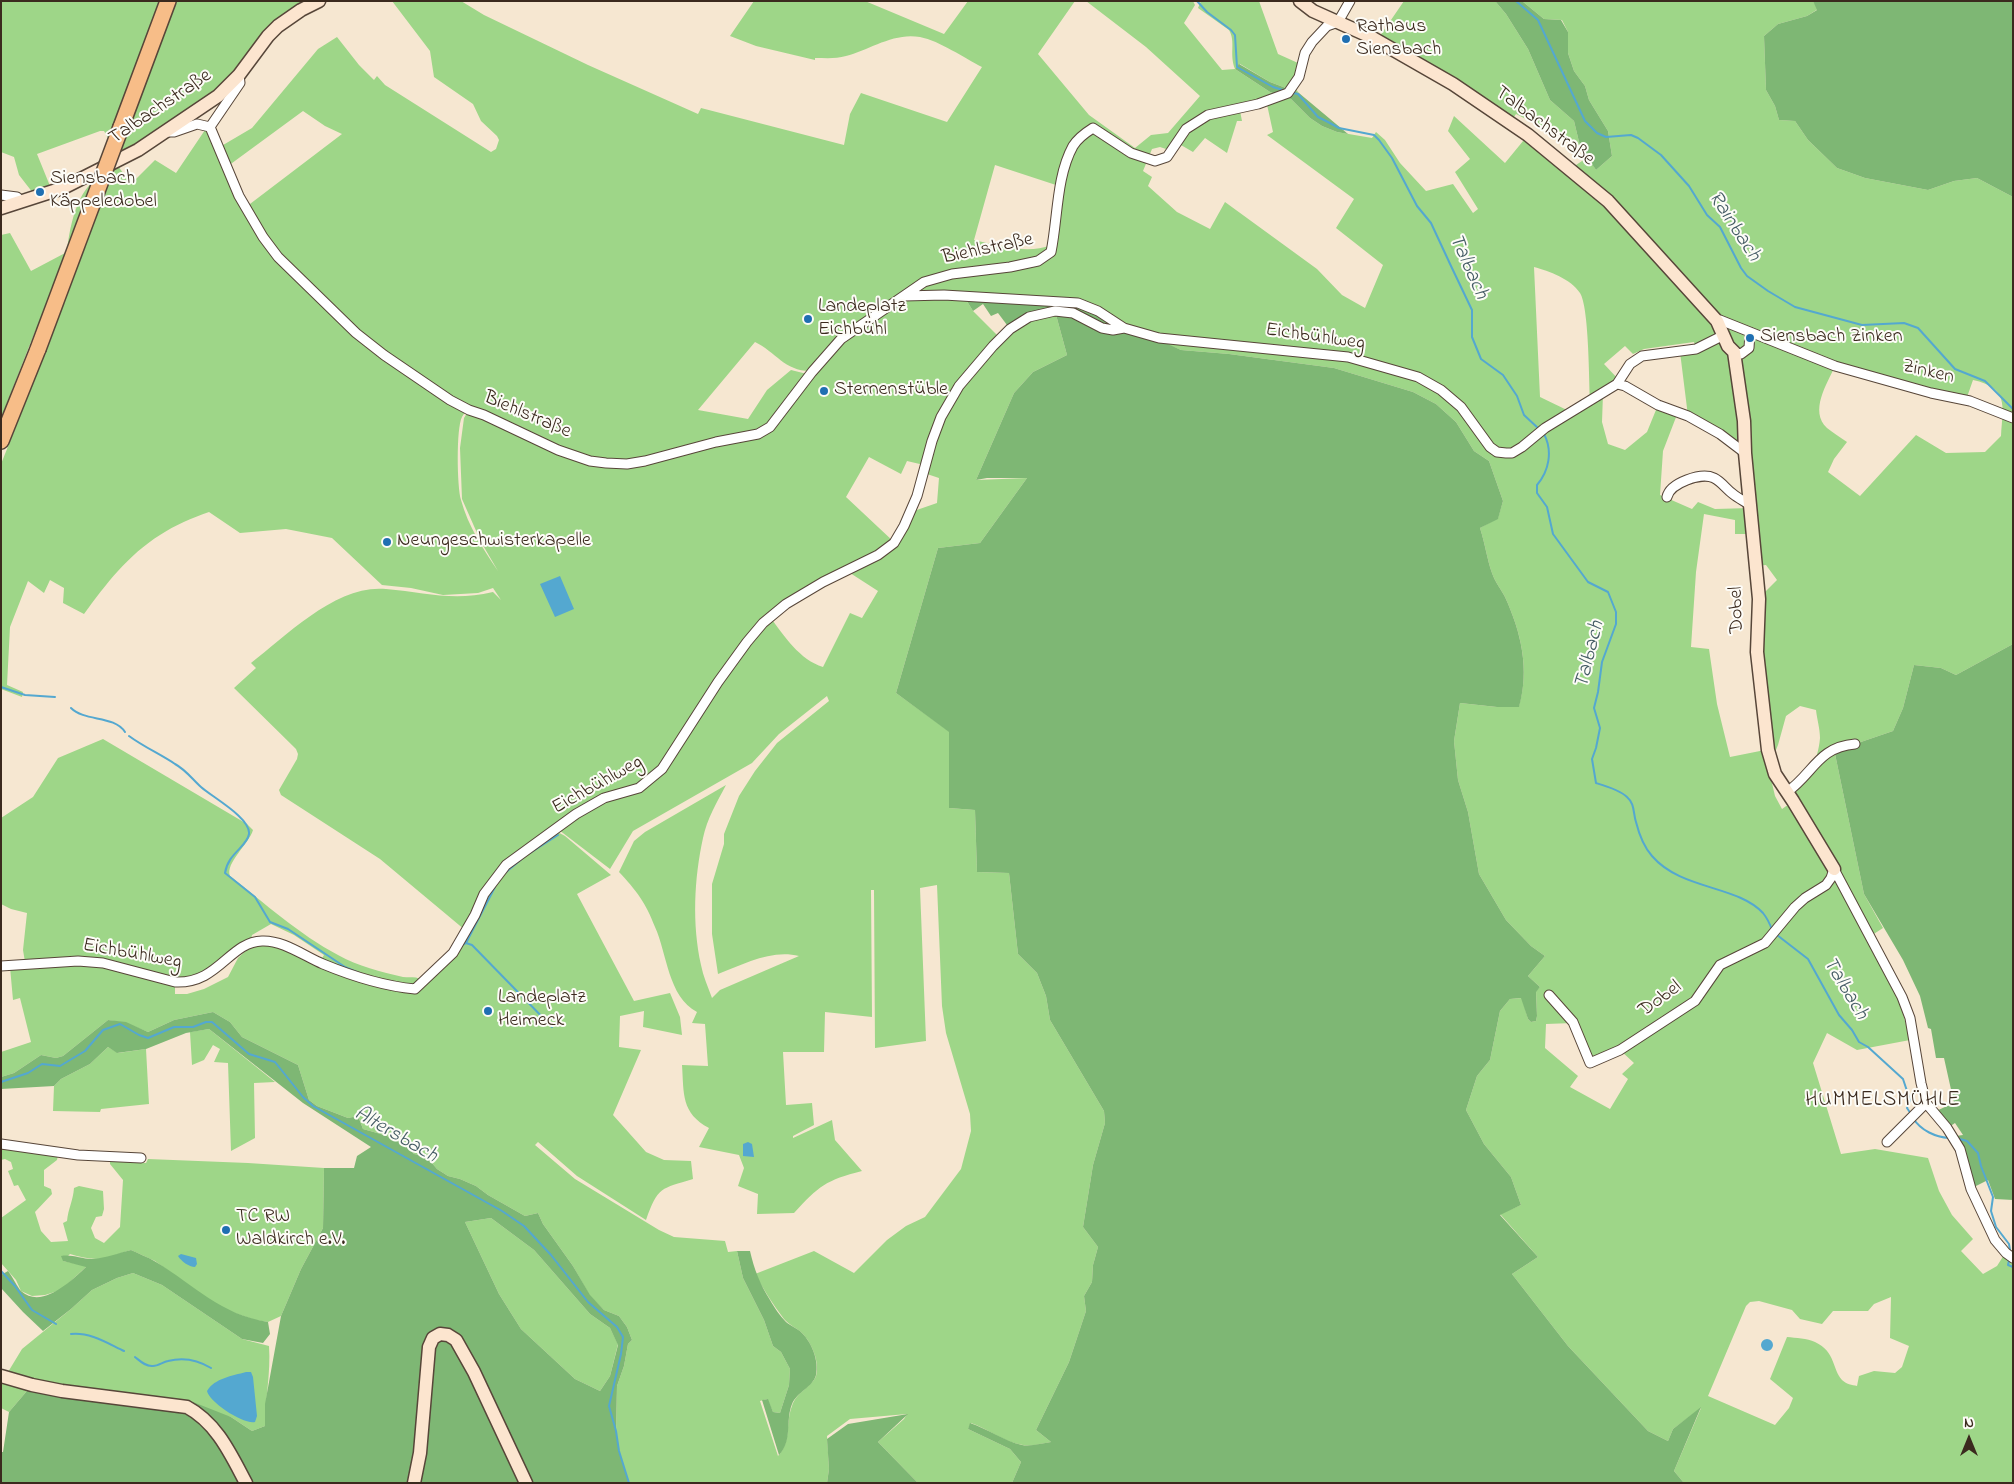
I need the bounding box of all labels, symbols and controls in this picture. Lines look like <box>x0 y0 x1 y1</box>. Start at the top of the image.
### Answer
place label: Rathaus Siensbach <box>1356 16 1441 63</box>
marker: Rathaus Siensbach <box>1340 33 1352 45</box>
street label: Talbachstraße <box>105 65 217 151</box>
street label: Talbachstraße <box>1489 82 1599 172</box>
place label: Siensbach Käppeledobel <box>50 168 157 215</box>
marker: Siensbach Käppeledobel <box>34 186 46 198</box>
water label: Rainbach <box>1701 187 1765 267</box>
street label: Biehlstraße <box>940 229 1036 271</box>
water label: Talbach <box>1442 231 1492 303</box>
place label: Landeplatz Eichbühl <box>818 296 906 343</box>
marker: Landeplatz Eichbühl <box>802 313 814 325</box>
street label: Eichbühlweg <box>1264 319 1366 357</box>
place label: Siensbach Zinken <box>1760 326 1903 350</box>
marker: Siensbach Zinken <box>1744 332 1756 344</box>
street label: Zinken <box>1900 355 1956 391</box>
place label: Sternenstüble <box>834 379 948 403</box>
marker: Sternenstüble <box>818 385 830 397</box>
street label: Biehlstraße <box>480 387 574 445</box>
place label: Neungeschwisterkapelle <box>397 530 591 554</box>
marker: Neungeschwisterkapelle <box>381 536 393 548</box>
street label: Dobel <box>1726 586 1750 634</box>
water label: Talbach <box>1570 619 1612 691</box>
street label: Eichbühlweg <box>548 751 648 821</box>
street label: Eichbühlweg <box>81 935 183 975</box>
water label: Talbach <box>1816 953 1872 1025</box>
street label: Dobel <box>1635 976 1687 1024</box>
place label: Landeplatz Heimeck <box>498 987 586 1034</box>
marker: Landeplatz Heimeck <box>482 1005 494 1017</box>
district label: HUMMELSMÜHLE <box>1804 1089 1962 1115</box>
water label: Altersbach <box>349 1102 441 1170</box>
place label: TC RW Waldkirch e.V. <box>236 1206 345 1253</box>
marker: TC RW Waldkirch e.V. <box>220 1224 232 1236</box>
text: N <box>1964 1413 1974 1434</box>
north arrow <box>1944 1414 1994 1464</box>

